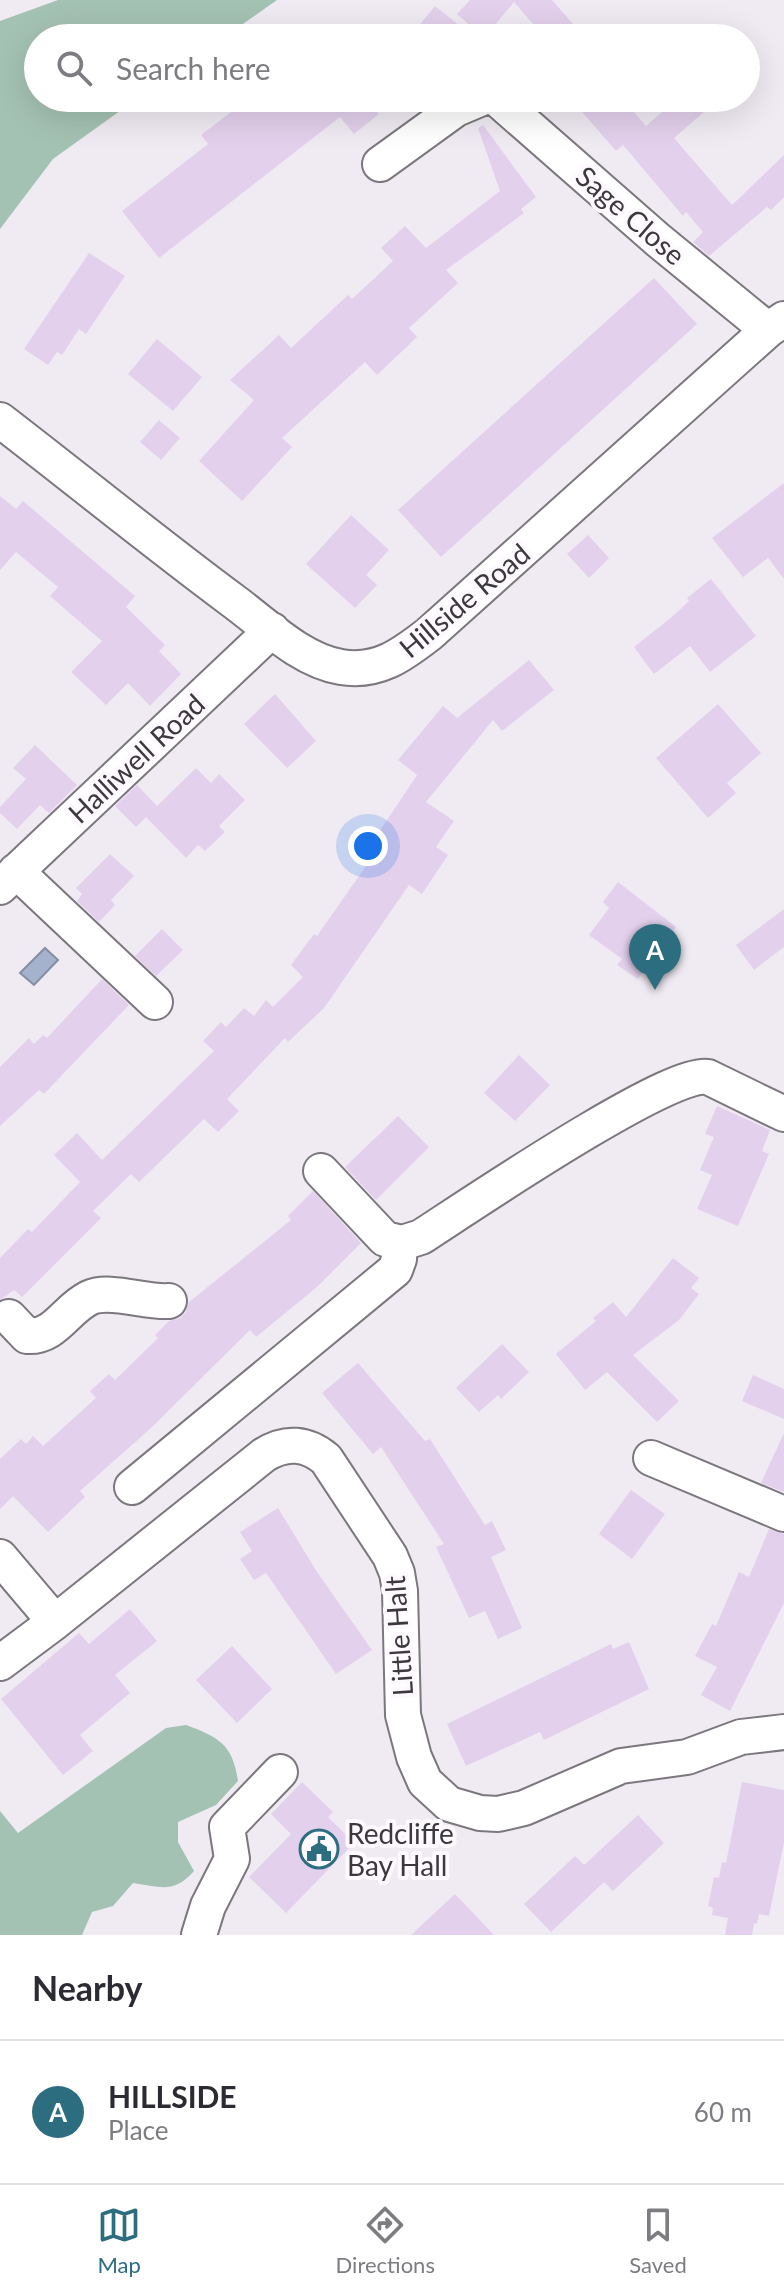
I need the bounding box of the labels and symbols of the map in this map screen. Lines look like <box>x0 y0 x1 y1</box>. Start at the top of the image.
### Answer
street label: Sage Close <box>570 158 692 272</box>
street label: Hillside Road <box>392 536 536 664</box>
street label: Halliwell Road <box>61 686 211 830</box>
your location <box>348 826 388 866</box>
pin: A <box>629 924 681 990</box>
street label: Little Halt <box>377 1575 419 1697</box>
place label: Redcliffe Bay Hall <box>347 1816 454 1882</box>
public building icon: Redcliffe Bay Hall <box>298 1828 340 1870</box>

